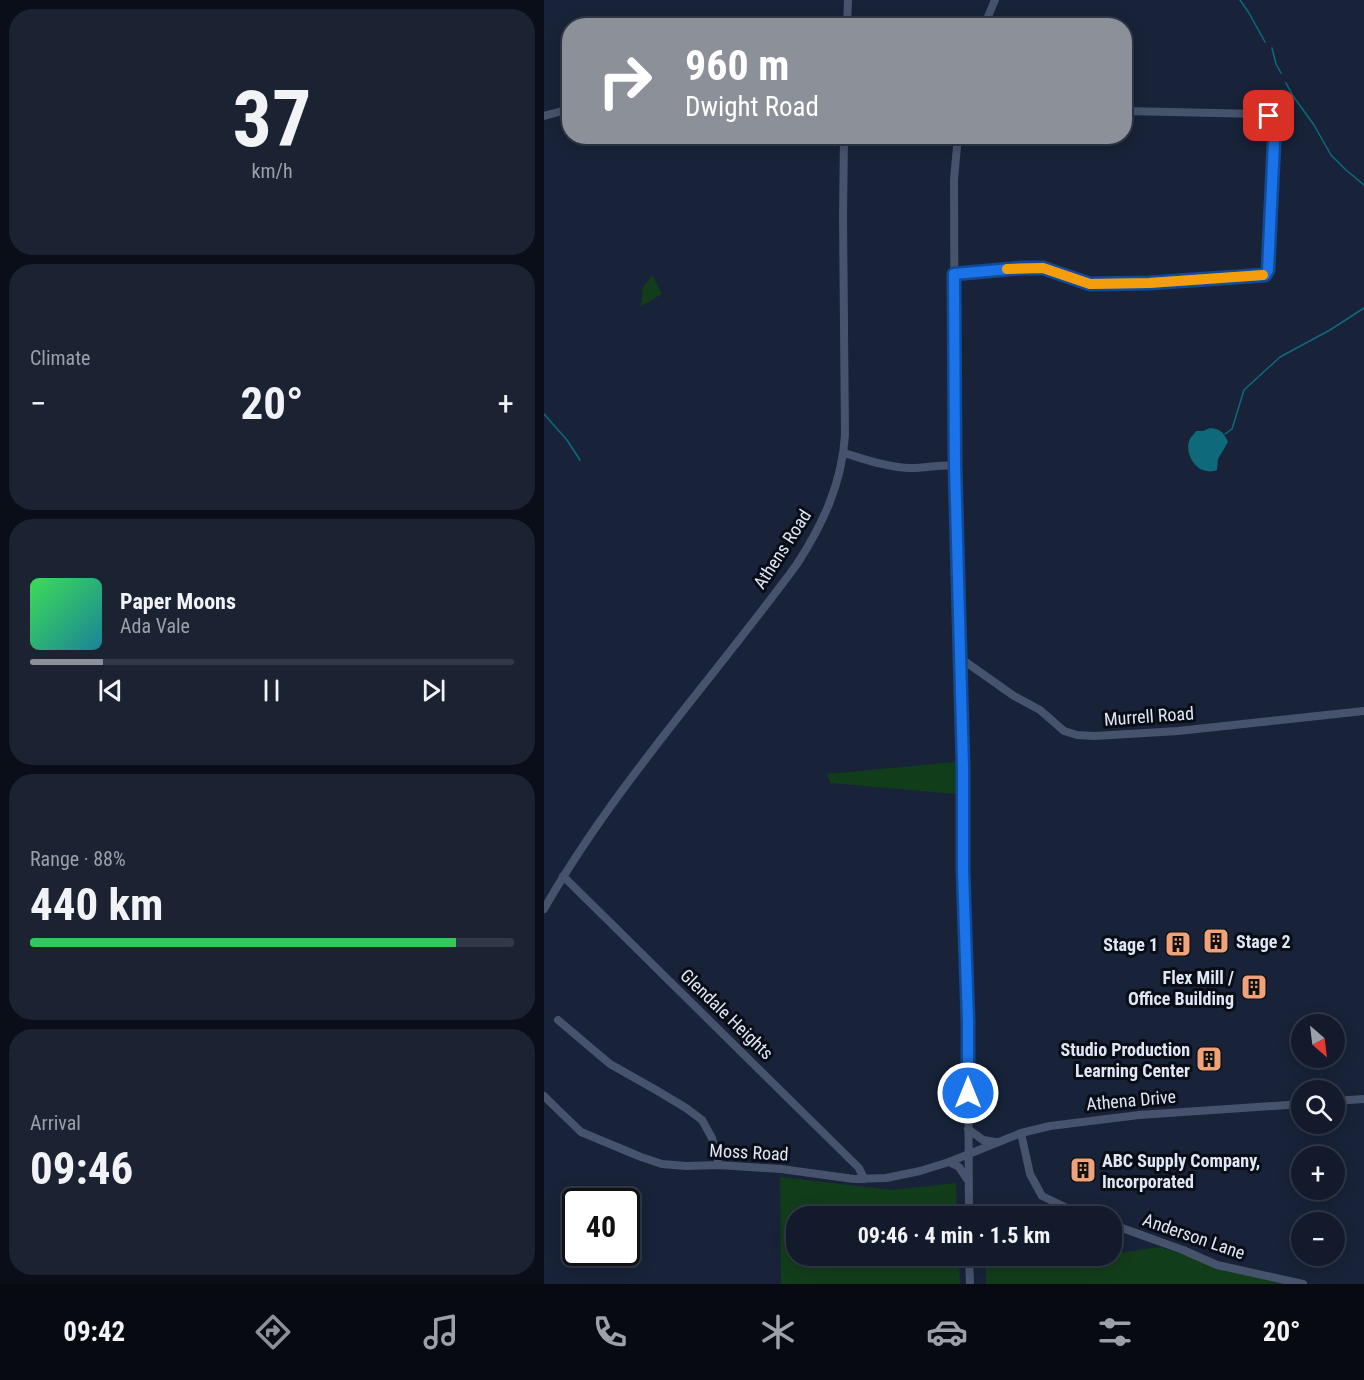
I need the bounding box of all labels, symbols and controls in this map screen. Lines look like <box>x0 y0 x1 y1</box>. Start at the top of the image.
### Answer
text: 960 m <box>685 41 790 90</box>
icon: right <box>586 42 664 120</box>
text: 37 <box>233 74 311 165</box>
pin <box>1243 90 1294 141</box>
text: Dwight Road <box>685 91 819 123</box>
icon: arrive <box>1252 99 1285 132</box>
text: km/h <box>251 159 293 183</box>
text: Climate <box>30 346 90 370</box>
text: 20° <box>241 377 304 430</box>
text: − <box>30 384 47 423</box>
text: + <box>498 384 514 423</box>
street label: Athens Road <box>749 506 815 592</box>
text: Paper Moons <box>120 589 236 614</box>
text: Ada Vale <box>120 614 190 638</box>
icon: previous <box>94 674 127 707</box>
icon: pause <box>255 674 288 707</box>
icon: next <box>417 674 450 707</box>
street label: Murrell Road <box>1103 702 1195 730</box>
text: Range · 88% <box>30 847 126 871</box>
text: 440 km <box>30 878 163 931</box>
building icon: Stage 2 <box>1201 926 1231 956</box>
building icon: Stage 1 <box>1163 929 1193 959</box>
place label: Stage 2 <box>1236 931 1291 952</box>
place label: Stage 1 <box>1103 934 1158 955</box>
street label: Glendale Heights <box>676 964 778 1064</box>
place label: Flex Mill / Office Building <box>1128 967 1234 1009</box>
building icon: Flex Mill / Office Building <box>1239 972 1269 1002</box>
north arrow <box>1291 1014 1345 1068</box>
map controls <box>1291 1014 1345 1266</box>
place label: Studio Production Learning Center <box>1061 1039 1190 1081</box>
building icon: Studio Production Learning Center <box>1194 1044 1224 1074</box>
position arrow <box>936 1061 1000 1125</box>
button: search <box>1291 1080 1345 1134</box>
street label: Athena Drive <box>1085 1086 1177 1114</box>
text: Arrival <box>30 1111 81 1135</box>
street label: Moss Road <box>709 1139 789 1165</box>
text: 09:46 <box>30 1142 133 1195</box>
button: + <box>1291 1146 1345 1200</box>
place label: ABC Supply Company, Incorporated <box>1102 1150 1260 1192</box>
building icon: ABC Supply Company, Incorporated <box>1068 1155 1098 1185</box>
speed limit sign: 40 <box>562 1188 640 1266</box>
street label: Anderson Lane <box>1140 1209 1248 1263</box>
button: − <box>1291 1212 1345 1266</box>
text: 09:46 · 4 min · 1.5 km <box>858 1223 1050 1248</box>
icon: directions <box>252 1311 294 1353</box>
icon: music <box>420 1311 462 1353</box>
icon: phone <box>589 1311 631 1353</box>
icon: climate <box>757 1311 799 1353</box>
icon: car <box>926 1311 968 1353</box>
icon: filters <box>1094 1311 1136 1353</box>
text: 09:42 <box>63 1316 125 1348</box>
text: 20° <box>1263 1316 1301 1348</box>

